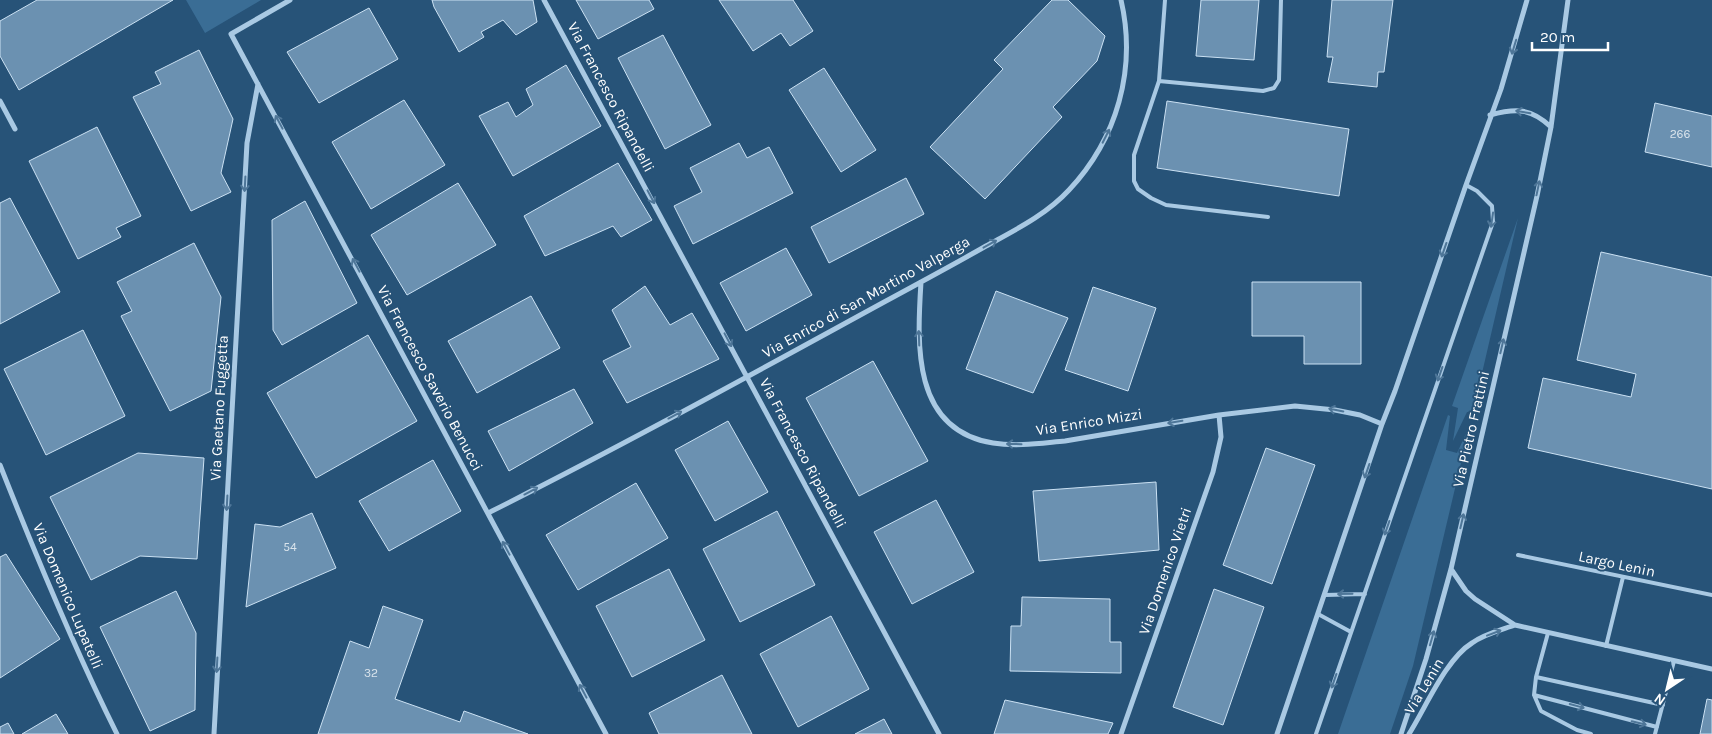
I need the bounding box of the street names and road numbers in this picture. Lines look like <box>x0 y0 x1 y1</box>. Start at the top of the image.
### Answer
street label: Via Francesco Ripandelli <box>564 19 658 175</box>
street label: Via Enrico di San Martino Valperga <box>759 232 973 362</box>
street label: Via Francesco Saverio Benucci <box>373 282 487 474</box>
street label: Via Gaetano Fuggetta <box>206 335 232 481</box>
street label: Via Pietro Frattini <box>1449 369 1493 489</box>
street label: Via Francesco Ripandelli <box>756 375 850 531</box>
street label: Via Enrico Mizzi <box>1035 405 1143 439</box>
street label: Via Domenico Vietri <box>1135 505 1195 637</box>
street label: Via Domenico Lupatelli <box>29 520 107 672</box>
street label: Largo Lenin <box>1577 547 1657 581</box>
street label: Via Lenin <box>1400 655 1448 717</box>

